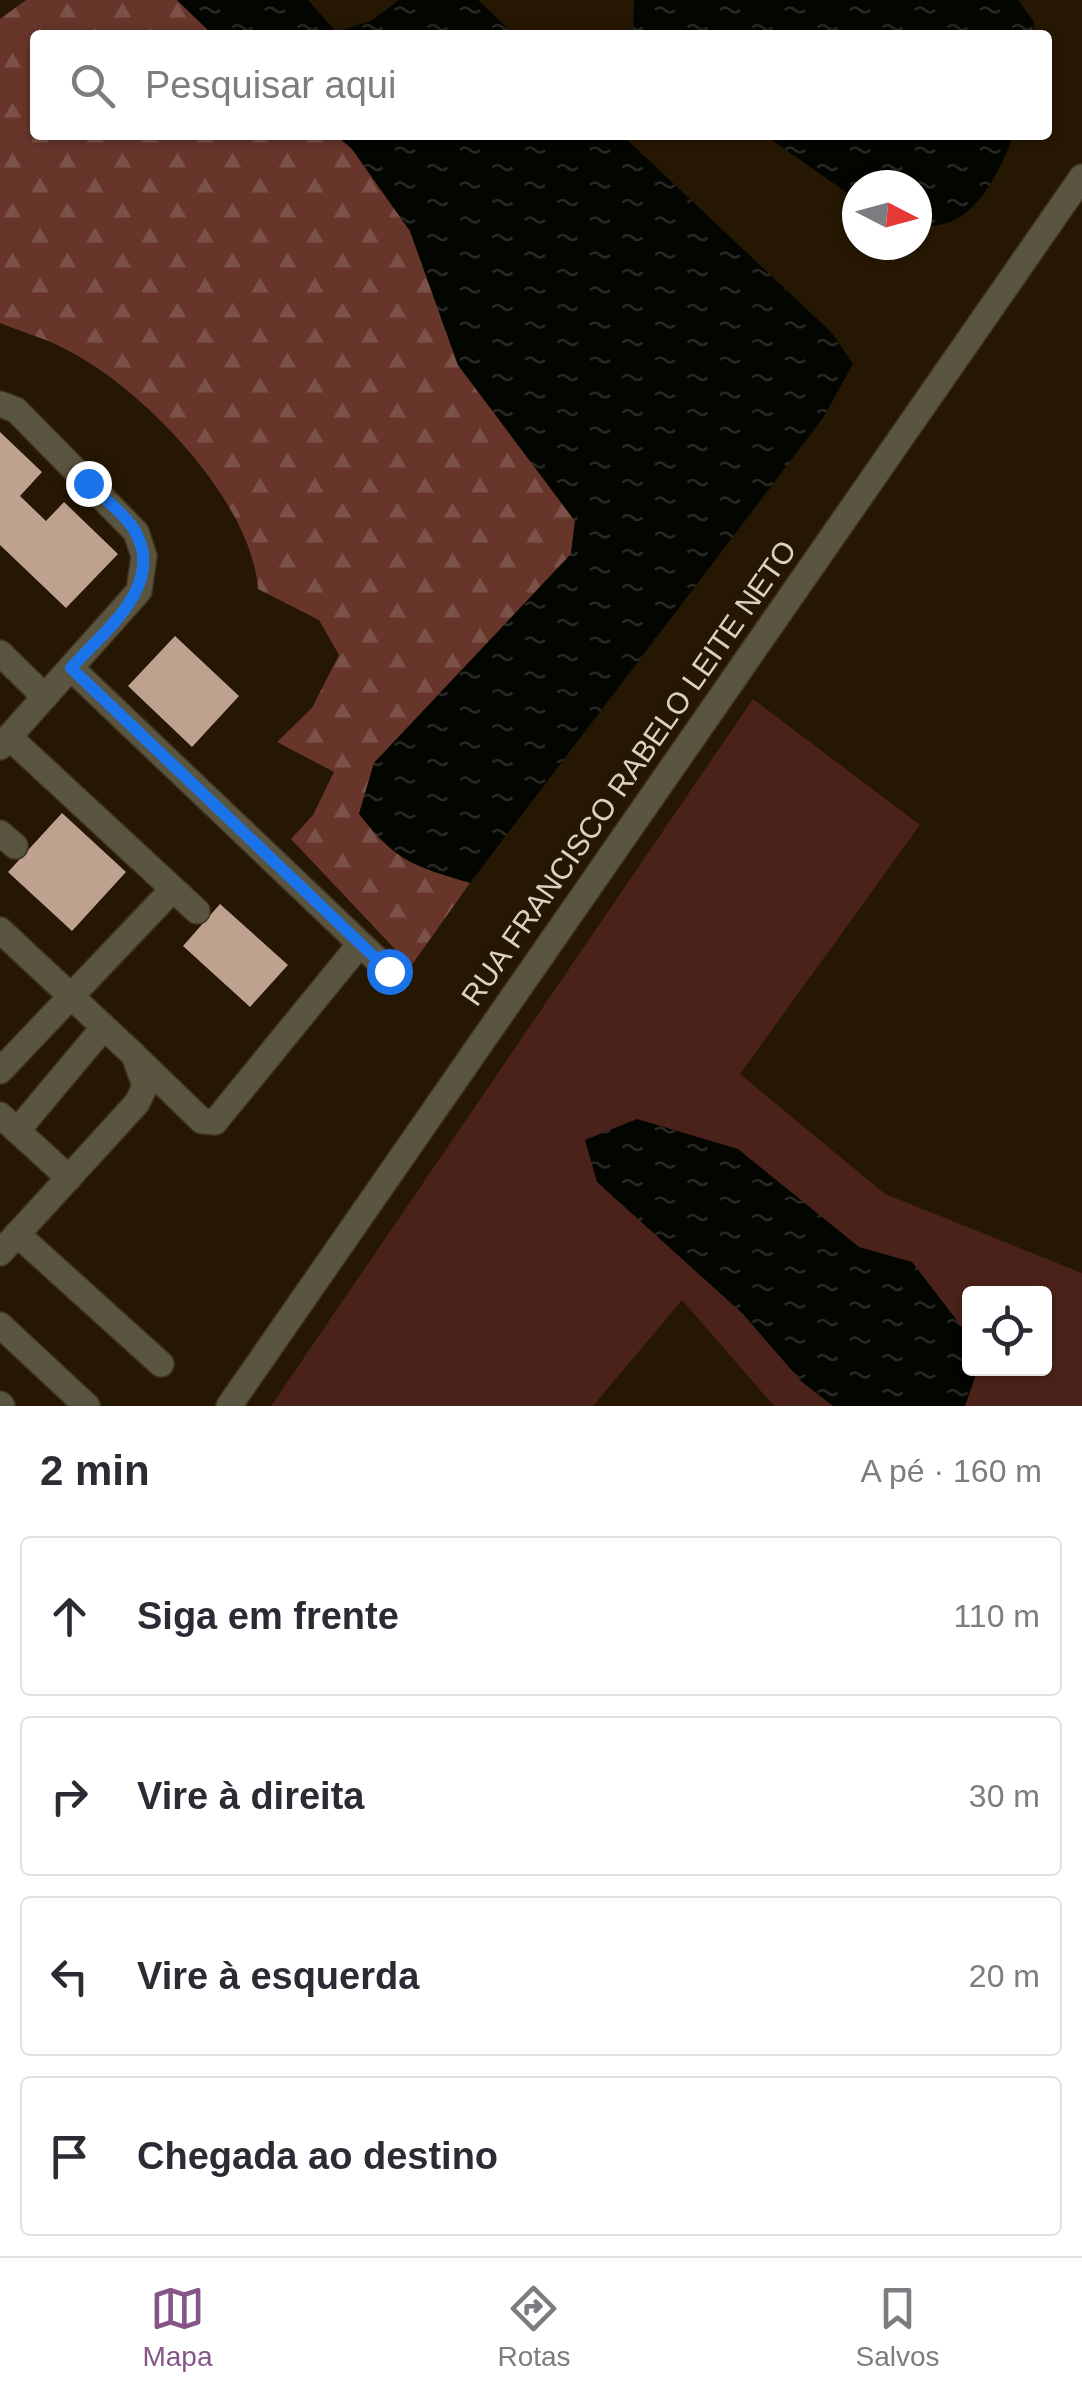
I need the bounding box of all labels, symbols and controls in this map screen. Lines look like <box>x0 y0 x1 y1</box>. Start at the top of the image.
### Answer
search box <box>30 30 1052 140</box>
icon: search <box>65 58 120 113</box>
text: Pesquisar aqui <box>145 64 396 106</box>
north arrow <box>842 170 932 260</box>
route end <box>66 461 112 507</box>
street label: RUA FRANCISCO RABELO LEITE NETO <box>455 534 803 1011</box>
route start <box>367 949 413 995</box>
map controls <box>962 1286 1052 1376</box>
button: locate <box>962 1286 1052 1376</box>
text: 2 min <box>40 1447 150 1494</box>
text: A pé · 160 m <box>861 1453 1042 1489</box>
icon: ahead <box>42 1589 97 1644</box>
text: Siga em frente <box>137 1595 399 1637</box>
text: 110 m <box>953 1598 1040 1634</box>
icon: right <box>42 1769 97 1824</box>
text: Vire à direita <box>137 1775 364 1817</box>
text: 30 m <box>969 1778 1040 1814</box>
icon: left <box>42 1949 97 2004</box>
text: Vire à esquerda <box>137 1955 419 1997</box>
text: 20 m <box>969 1958 1040 1994</box>
icon: arrive <box>42 2129 97 2184</box>
text: Chegada ao destino <box>137 2135 498 2177</box>
tab: Mapa <box>142 2281 213 2373</box>
tab: Rotas <box>497 2281 571 2373</box>
tab: Salvos <box>855 2281 940 2373</box>

